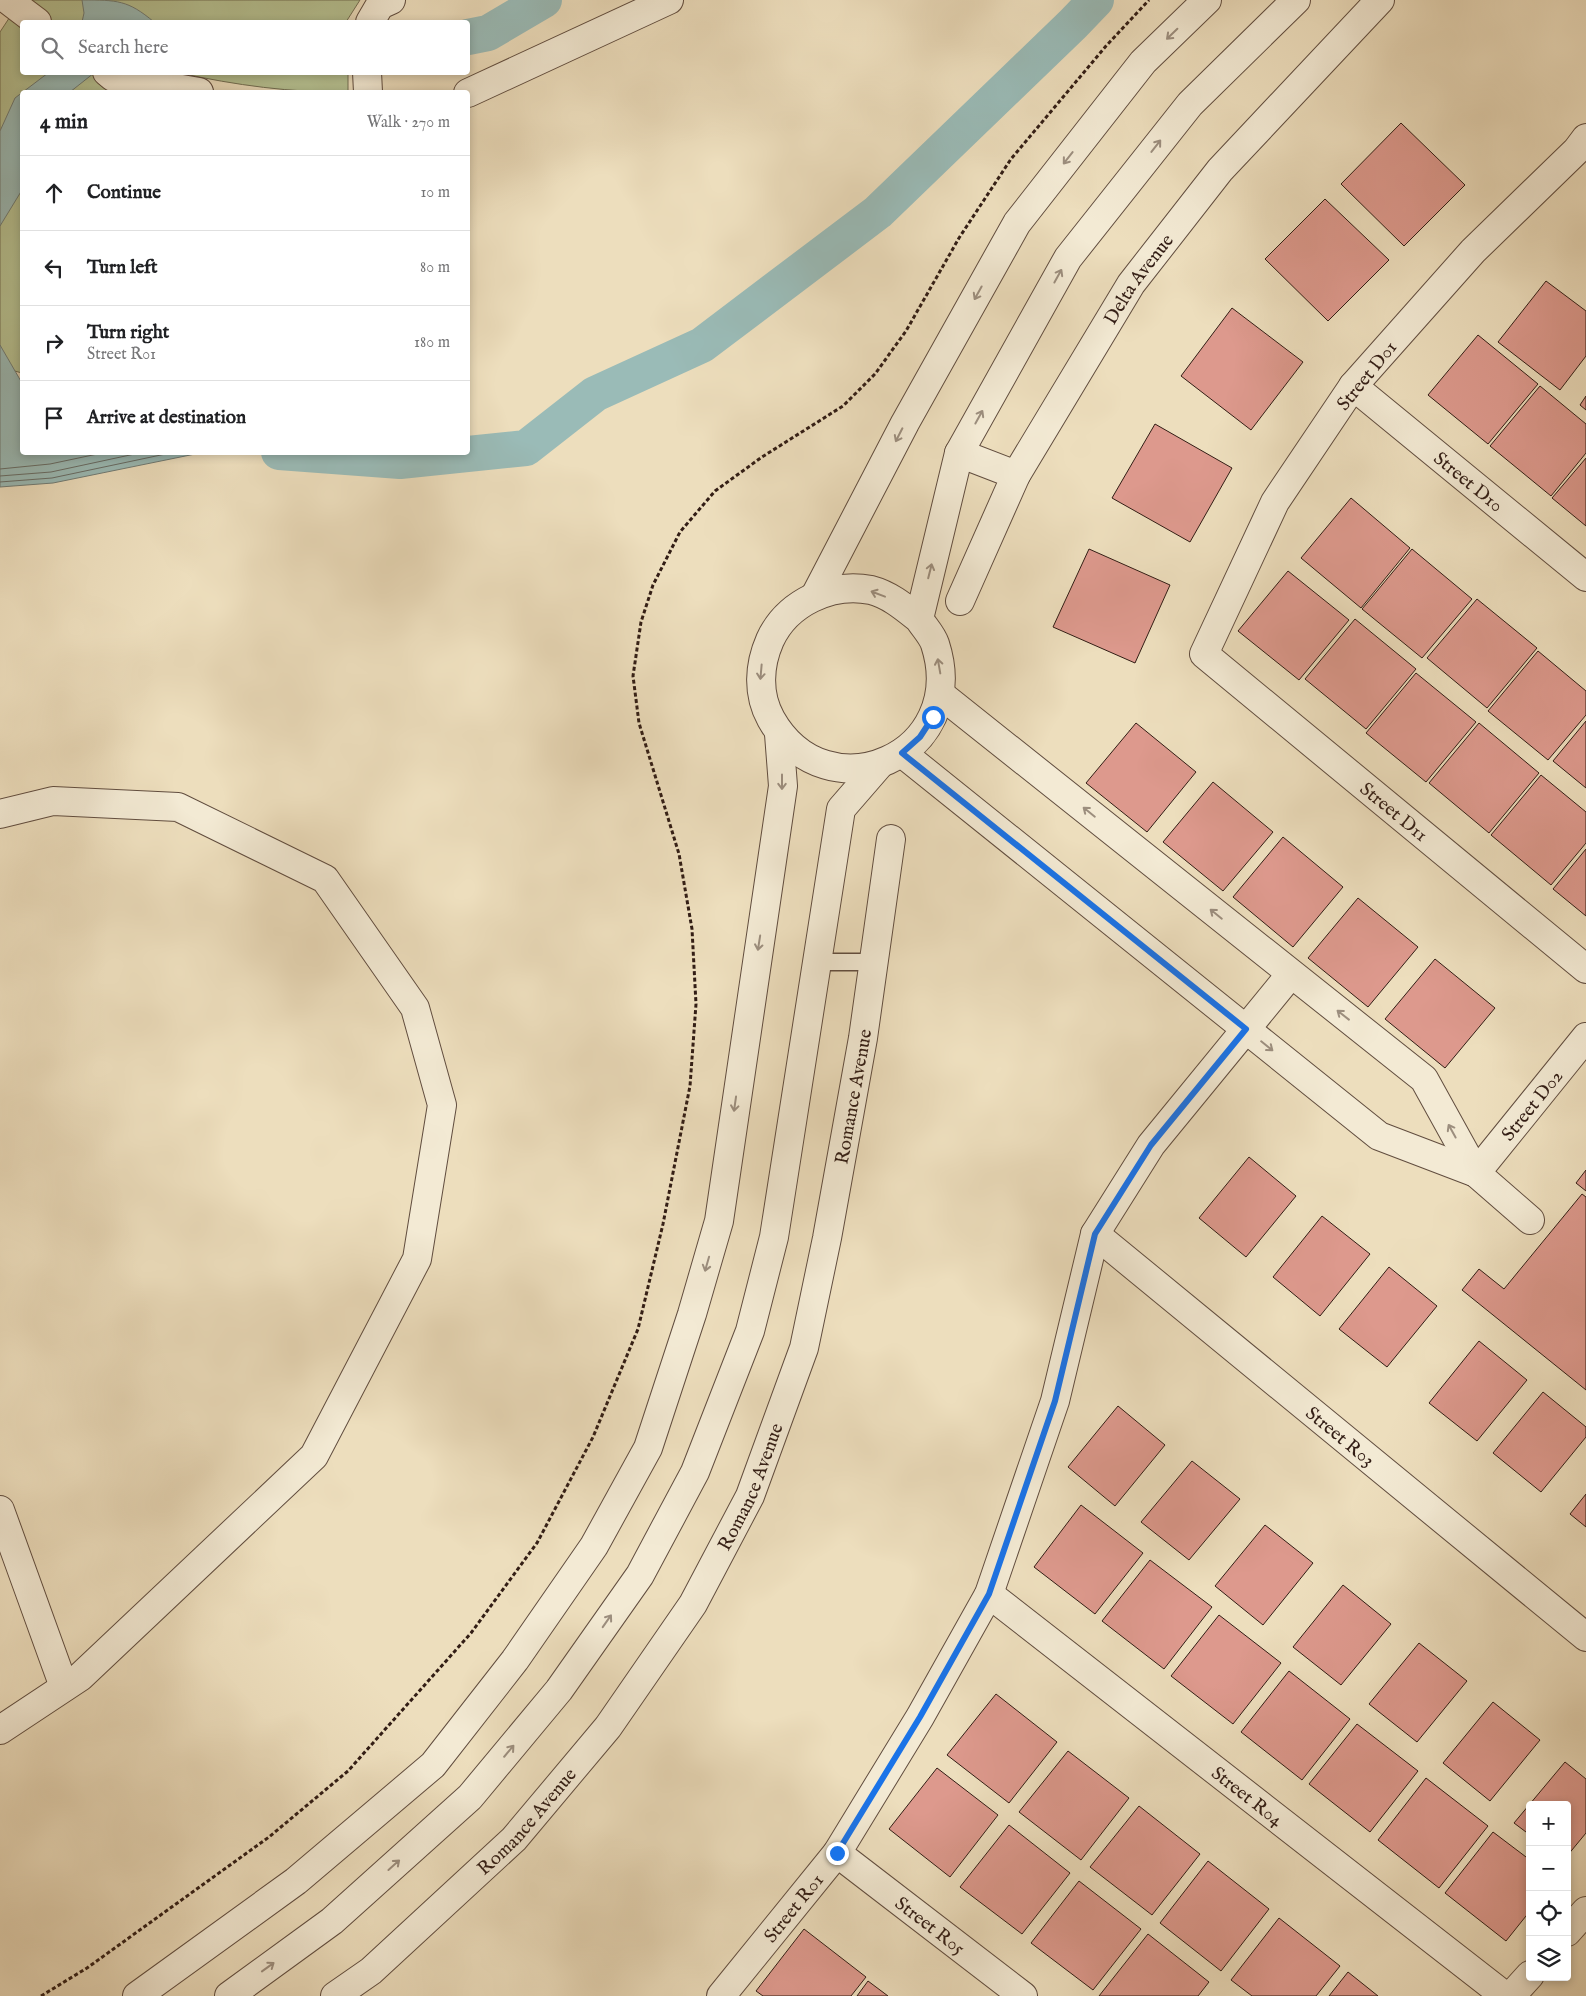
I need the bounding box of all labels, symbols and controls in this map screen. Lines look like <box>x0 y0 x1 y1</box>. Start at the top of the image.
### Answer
search box <box>20 20 470 75</box>
one-way arrow <box>1166 28 1178 40</box>
icon: search <box>38 34 66 62</box>
text: Search here <box>78 36 169 60</box>
text: 4 min <box>40 109 88 136</box>
text: Walk · 270 m <box>367 113 450 133</box>
one-way arrow <box>1151 140 1162 153</box>
one-way arrow <box>1062 151 1073 164</box>
icon: ahead <box>40 179 68 207</box>
text: Continue <box>87 181 161 205</box>
text: 10 m <box>420 183 450 203</box>
street label: Delta Avenue <box>1099 229 1180 330</box>
icon: left <box>40 254 68 282</box>
text: Turn left <box>87 256 158 280</box>
text: 80 m <box>420 258 450 278</box>
one-way arrow <box>1054 269 1064 283</box>
one-way arrow <box>972 285 982 299</box>
text: Turn right <box>87 321 169 345</box>
icon: right <box>40 329 68 357</box>
text: 180 m <box>414 333 450 353</box>
street label: Street D01 <box>1332 336 1403 416</box>
text: Street R01 <box>87 345 156 365</box>
icon: arrive <box>40 404 68 432</box>
text: Arrive at destination <box>87 406 246 430</box>
one-way arrow <box>974 410 984 425</box>
one-way arrow <box>894 427 903 442</box>
street label: Street D10 <box>1428 447 1507 518</box>
one-way arrow <box>926 564 935 580</box>
one-way arrow <box>871 588 886 598</box>
one-way arrow <box>934 659 944 675</box>
one-way arrow <box>757 664 766 680</box>
route start <box>922 706 945 729</box>
one-way arrow <box>777 774 787 790</box>
street label: Street D11 <box>1354 778 1432 848</box>
one-way arrow <box>1082 807 1095 818</box>
one-way arrow <box>1210 908 1223 919</box>
one-way arrow <box>754 935 764 951</box>
one-way arrow <box>1337 1009 1350 1020</box>
street label: Romance Avenue <box>831 1027 878 1166</box>
one-way arrow <box>1261 1041 1274 1052</box>
street label: Street D02 <box>1497 1065 1569 1146</box>
one-way arrow <box>730 1096 740 1112</box>
one-way arrow <box>1447 1123 1457 1138</box>
one-way arrow <box>701 1255 711 1271</box>
street label: Street R03 <box>1300 1402 1379 1473</box>
street label: Romance Avenue <box>713 1420 790 1555</box>
one-way arrow <box>602 1615 612 1629</box>
one-way arrow <box>503 1744 514 1757</box>
street label: Street R04 <box>1206 1762 1288 1833</box>
street label: Romance Avenue <box>473 1763 583 1881</box>
map controls <box>1526 1801 1571 1981</box>
button: + <box>1526 1801 1571 1846</box>
route end <box>826 1842 849 1865</box>
button: − <box>1526 1846 1571 1891</box>
one-way arrow <box>388 1859 401 1871</box>
street label: Street R01 <box>759 1869 830 1948</box>
button: locate <box>1526 1891 1571 1936</box>
street label: Street R05 <box>889 1892 969 1961</box>
button: layers <box>1526 1936 1571 1981</box>
one-way arrow <box>261 1962 274 1973</box>

